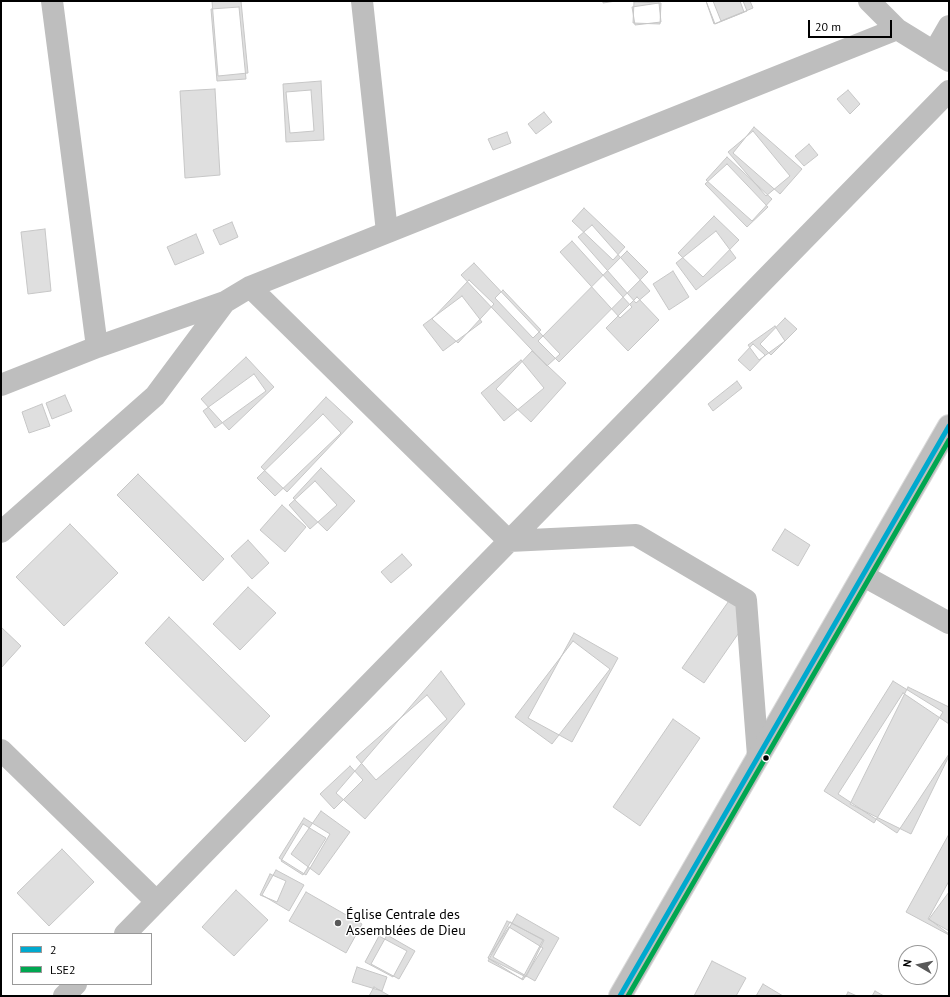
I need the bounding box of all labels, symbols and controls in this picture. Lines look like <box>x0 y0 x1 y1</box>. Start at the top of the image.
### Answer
scale bar <box>810 12 894 38</box>
text: 20 m <box>815 19 841 34</box>
unlabelled marker <box>761 753 771 763</box>
place label: Église Centrale des Assemblées de Dieu <box>346 907 466 940</box>
marker: Église Centrale des Assemblées de Dieu <box>333 918 343 928</box>
legend <box>12 933 152 985</box>
text: 2 <box>50 942 57 957</box>
north arrow <box>898 945 938 985</box>
text: N <box>900 959 915 968</box>
text: LSE2 <box>50 962 76 977</box>

